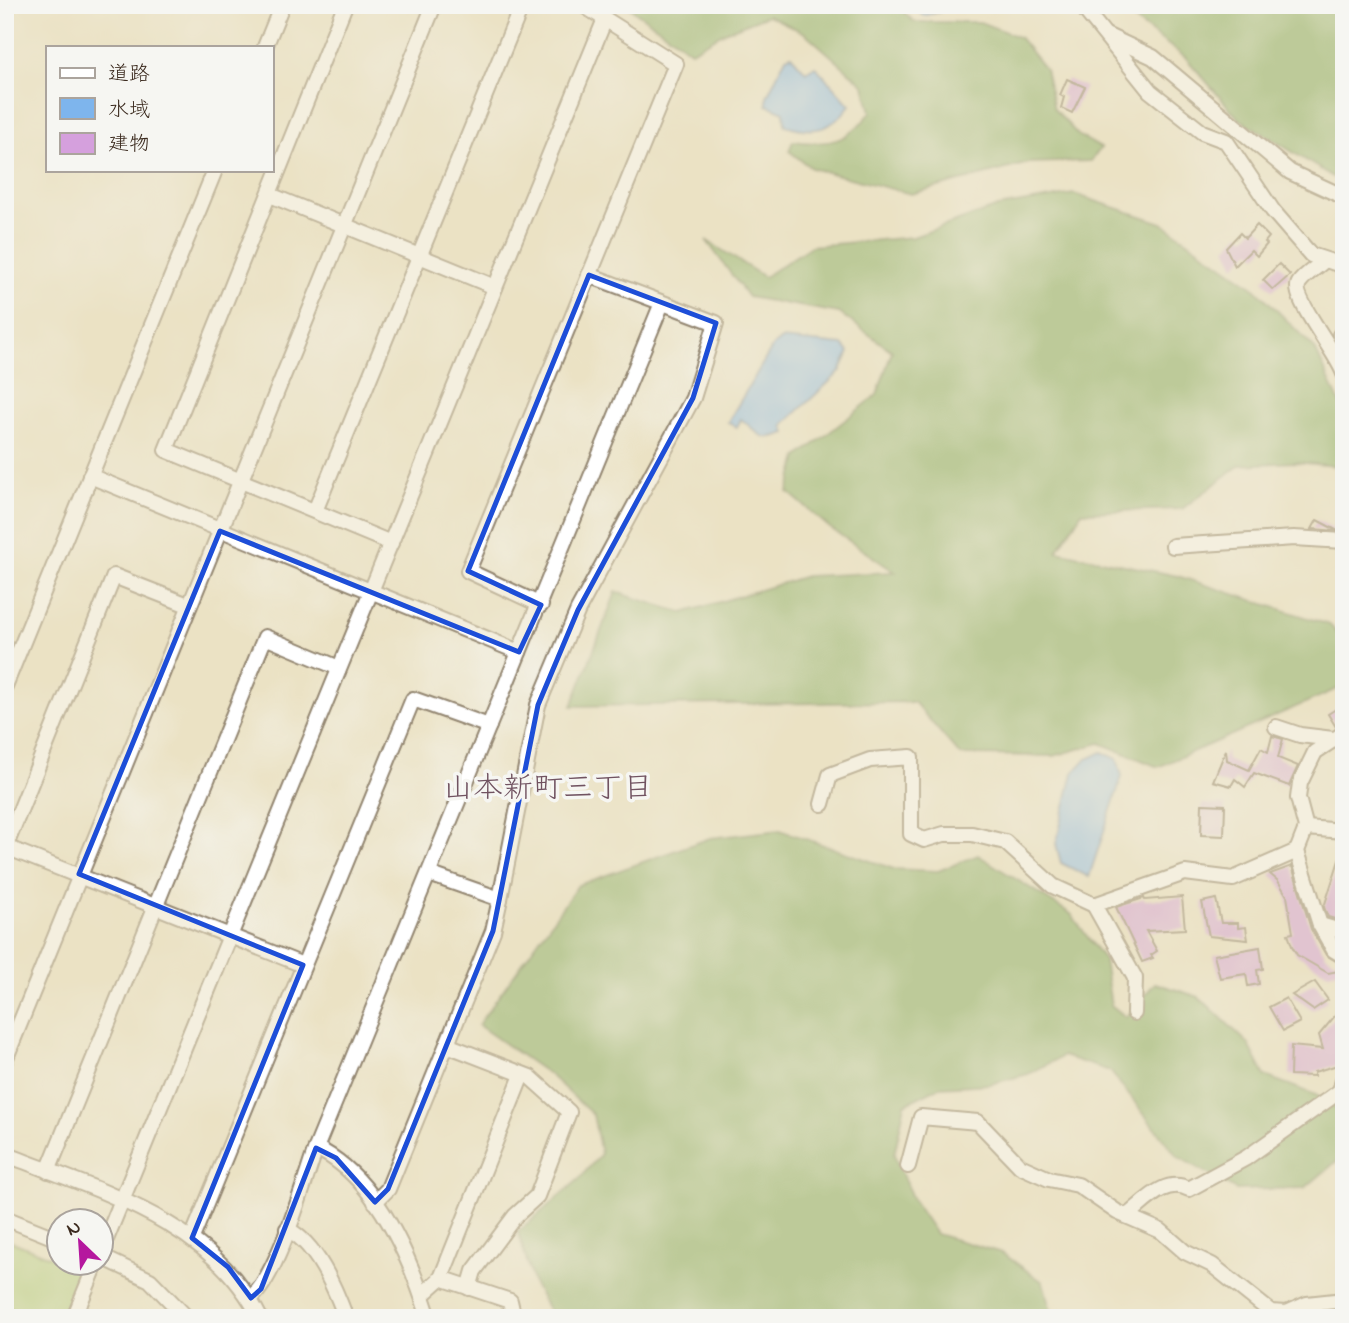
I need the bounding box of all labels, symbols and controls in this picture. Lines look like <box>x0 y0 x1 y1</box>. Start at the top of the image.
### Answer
legend <box>46 46 273 172</box>
text: 道路 <box>108 60 150 90</box>
text: 水域 <box>108 96 150 126</box>
text: 建物 <box>108 130 150 160</box>
district label: 山本新町三丁目 <box>443 768 653 812</box>
north arrow <box>46 1208 116 1278</box>
text: N <box>62 1214 86 1244</box>

